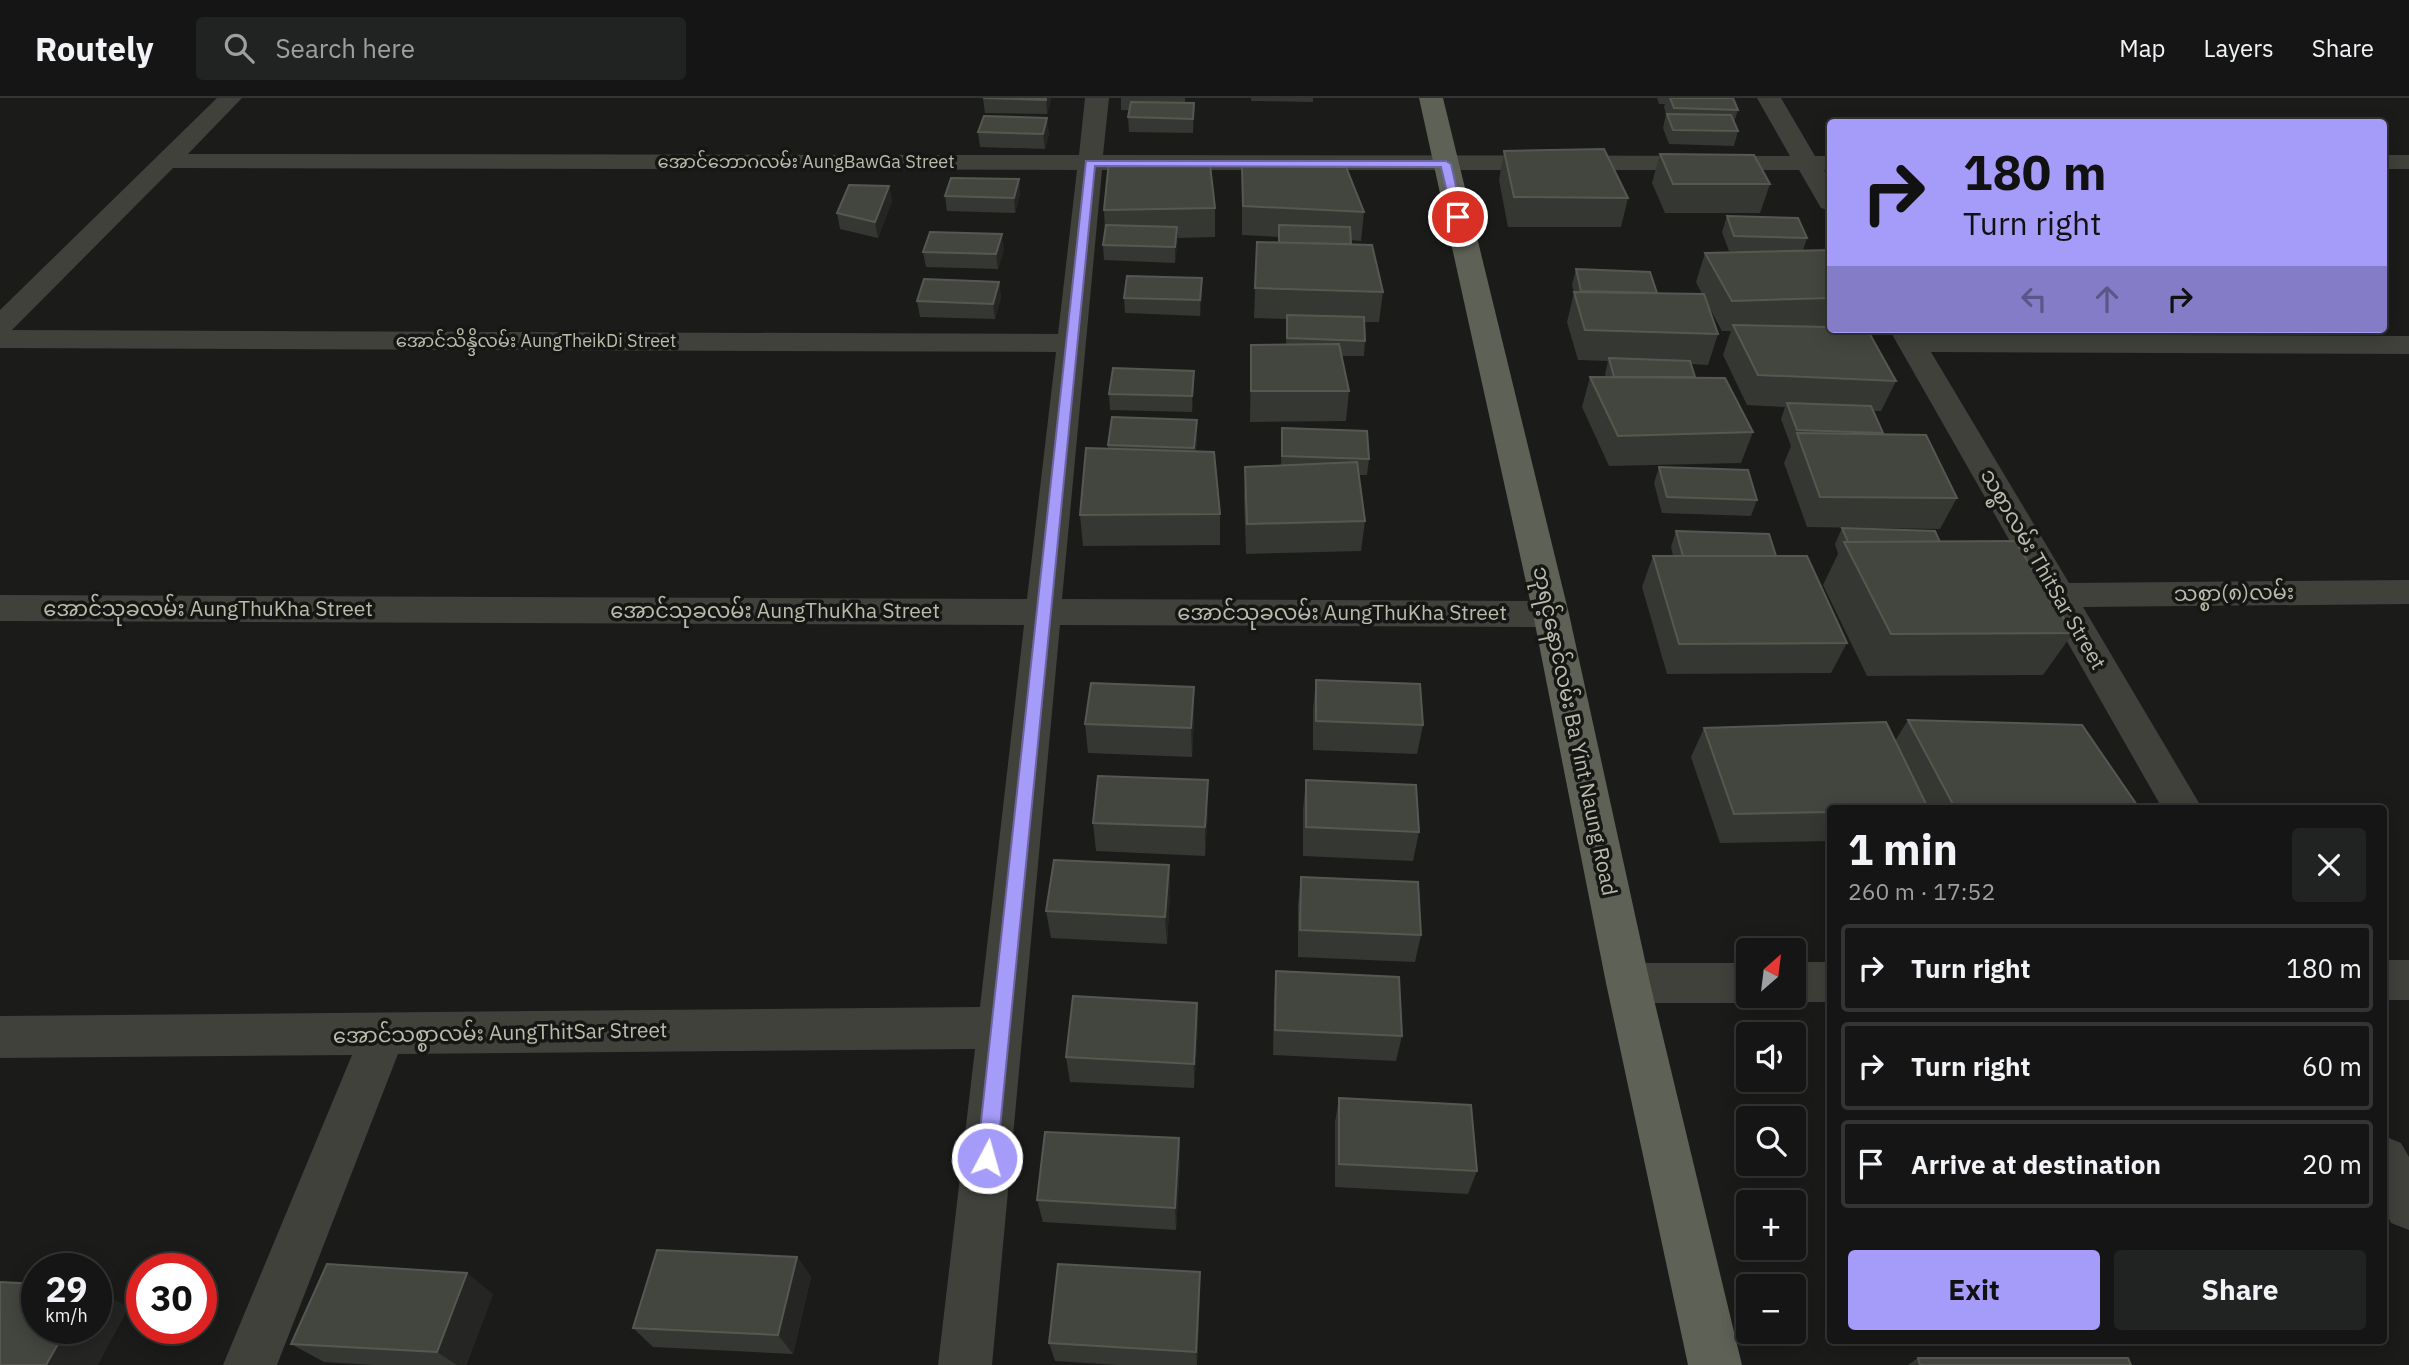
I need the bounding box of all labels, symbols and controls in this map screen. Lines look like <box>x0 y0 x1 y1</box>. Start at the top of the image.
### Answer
search box <box>196 17 686 80</box>
text: Routely <box>35 27 154 70</box>
icon: search <box>220 29 258 67</box>
text: Search here <box>276 31 415 65</box>
text: Map <box>2119 32 2166 64</box>
text: Layers <box>2204 32 2274 64</box>
text: Share <box>2312 32 2374 64</box>
text: 180 m <box>1963 140 2107 203</box>
icon: right <box>1848 147 1939 238</box>
street label: အောင်ဘောဂလမ်း AungBawGa Street <box>657 149 955 173</box>
pin <box>1428 187 1488 247</box>
icon: arrive <box>1439 198 1477 236</box>
text: Turn right <box>1963 202 2101 244</box>
icon: left <box>2015 280 2053 318</box>
icon: ahead <box>2088 280 2126 318</box>
icon: right <box>2161 280 2199 318</box>
street label: အောင်သိန္ဒိလမ်း AungTheikDi Street <box>396 327 676 356</box>
street label: သစ္စာလမ်း ThitSar Street <box>1971 462 2114 676</box>
street label: ဘုရင့်နောင်လမ်း Ba Yint Naung Road <box>1523 564 1626 899</box>
street label: သစ္စာ(၈)လမ်း <box>2174 576 2294 612</box>
street label: အောင်သုခလမ်း AungThuKha Street <box>43 593 373 626</box>
street label: အောင်သုခလမ်း AungThuKha Street <box>610 595 940 628</box>
street label: အောင်သုခလမ်း AungThuKha Street <box>1177 597 1507 630</box>
text: 1 min <box>1848 822 1958 877</box>
button: close <box>2292 828 2366 902</box>
text: 260 m · 17:52 <box>1848 876 1995 906</box>
north arrow <box>1736 938 1806 1008</box>
map controls <box>1736 938 1806 1344</box>
icon: right <box>1852 949 1890 987</box>
text: Turn right <box>1911 951 2030 985</box>
text: 180 m <box>2286 951 2362 985</box>
street label: အောင်သစ္စာလမ်း AungThitSar Street <box>333 1014 667 1053</box>
button: sound <box>1736 1022 1806 1092</box>
icon: right <box>1852 1047 1890 1085</box>
text: Turn right <box>1911 1049 2030 1083</box>
text: 60 m <box>2302 1049 2362 1083</box>
button: search <box>1736 1106 1806 1176</box>
position arrow <box>950 1121 1024 1195</box>
icon: arrive <box>1852 1145 1890 1183</box>
text: Arrive at destination <box>1911 1147 2161 1181</box>
text: 20 m <box>2302 1147 2362 1181</box>
button: + <box>1736 1190 1806 1260</box>
button: Exit <box>1848 1250 2100 1330</box>
button: Share <box>2114 1250 2366 1330</box>
speed limit sign: 30 <box>126 1253 217 1344</box>
text: 29 <box>45 1266 88 1312</box>
button: − <box>1736 1274 1806 1344</box>
text: km/h <box>45 1304 88 1327</box>

